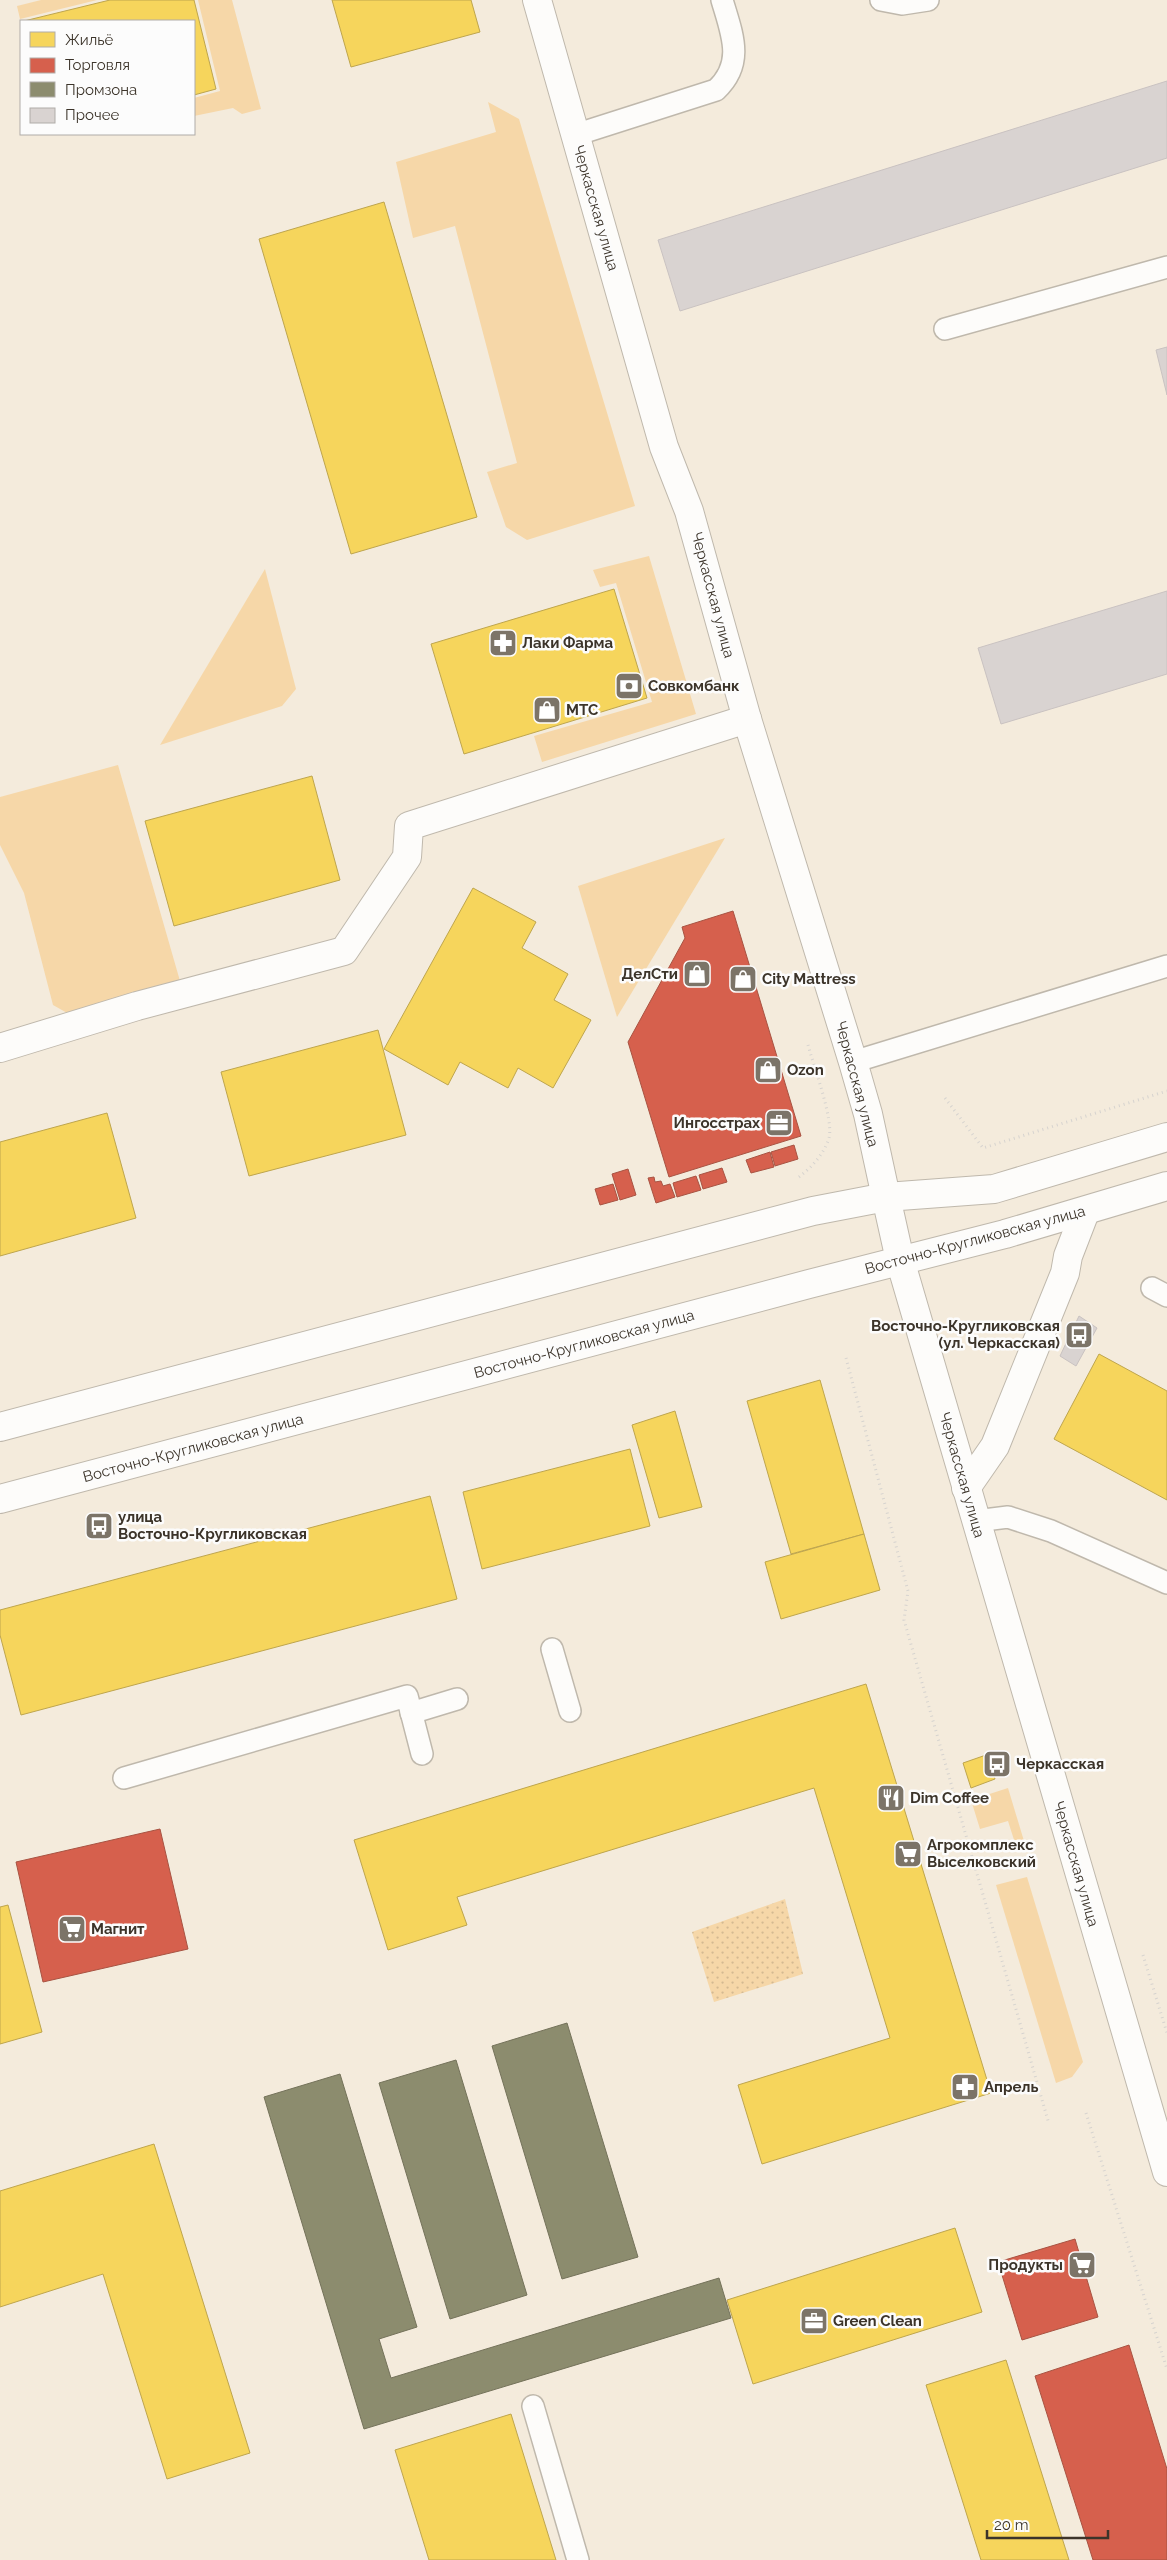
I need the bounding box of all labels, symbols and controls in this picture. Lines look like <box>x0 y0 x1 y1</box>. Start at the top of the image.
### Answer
legend <box>20 20 195 135</box>
text: Жильё <box>65 31 114 49</box>
text: Торговля <box>65 56 130 74</box>
text: Промзона <box>65 81 137 99</box>
text: Прочее <box>65 106 119 124</box>
street label: Черкасская улица <box>569 143 623 273</box>
street label: Черкасская улица <box>688 530 738 660</box>
pharmacy icon: Лаки Фарма <box>488 628 518 658</box>
place label: Лаки Фарма <box>522 634 613 652</box>
bank icon: Совкомбанк <box>614 671 644 701</box>
place label: Совкомбанк <box>648 677 740 695</box>
shop icon: МТС <box>532 695 562 725</box>
place label: МТС <box>566 701 598 719</box>
shop icon: ДелСти <box>682 959 712 989</box>
shop icon: City Mattress <box>728 964 758 994</box>
place label: ДелСти <box>621 965 678 983</box>
place label: City Mattress <box>762 970 856 988</box>
street label: Черкасская улица <box>832 1019 882 1149</box>
shop icon: Ozon <box>753 1055 783 1085</box>
place label: Ozon <box>787 1061 824 1079</box>
office icon: Ингосстрах <box>764 1108 794 1138</box>
place label: Ингосстрах <box>674 1114 760 1132</box>
street label: Восточно-Кругликовская улица <box>863 1202 1087 1278</box>
street label: Восточно-Кругликовская улица <box>472 1306 696 1382</box>
place label: Восточно-Кругликовская (ул. Черкасская) <box>871 1317 1060 1352</box>
bus stop icon: Восточно-Кругликовская (ул. Черкасская) <box>1064 1320 1094 1350</box>
street label: Восточно-Кругликовская улица <box>81 1410 305 1486</box>
street label: Черкасская улица <box>935 1410 989 1540</box>
place label: улица Восточно-Кругликовская <box>118 1508 307 1543</box>
bus stop icon: улица Восточно-Кругликовская <box>84 1511 114 1541</box>
bus stop icon: Черкасская <box>982 1749 1012 1779</box>
place label: Черкасская <box>1016 1755 1104 1773</box>
restaurant icon: Dim Coffee <box>876 1783 906 1813</box>
place label: Dim Coffee <box>910 1789 989 1807</box>
street label: Черкасская улица <box>1049 1799 1103 1929</box>
place label: Агрокомплекс Выселковский <box>927 1836 1036 1871</box>
supermarket icon: Агрокомплекс Выселковский <box>893 1839 923 1869</box>
supermarket icon: Магнит <box>57 1914 87 1944</box>
place label: Магнит <box>91 1920 145 1938</box>
pharmacy icon: Апрель <box>950 2072 980 2102</box>
place label: Апрель <box>984 2078 1038 2096</box>
supermarket icon: Продукты <box>1067 2250 1097 2280</box>
place label: Продукты <box>988 2256 1063 2274</box>
office icon: Green Clean <box>799 2306 829 2336</box>
place label: Green Clean <box>833 2312 922 2330</box>
scale bar <box>987 2508 1108 2540</box>
text: 20 m <box>994 2516 1029 2534</box>

